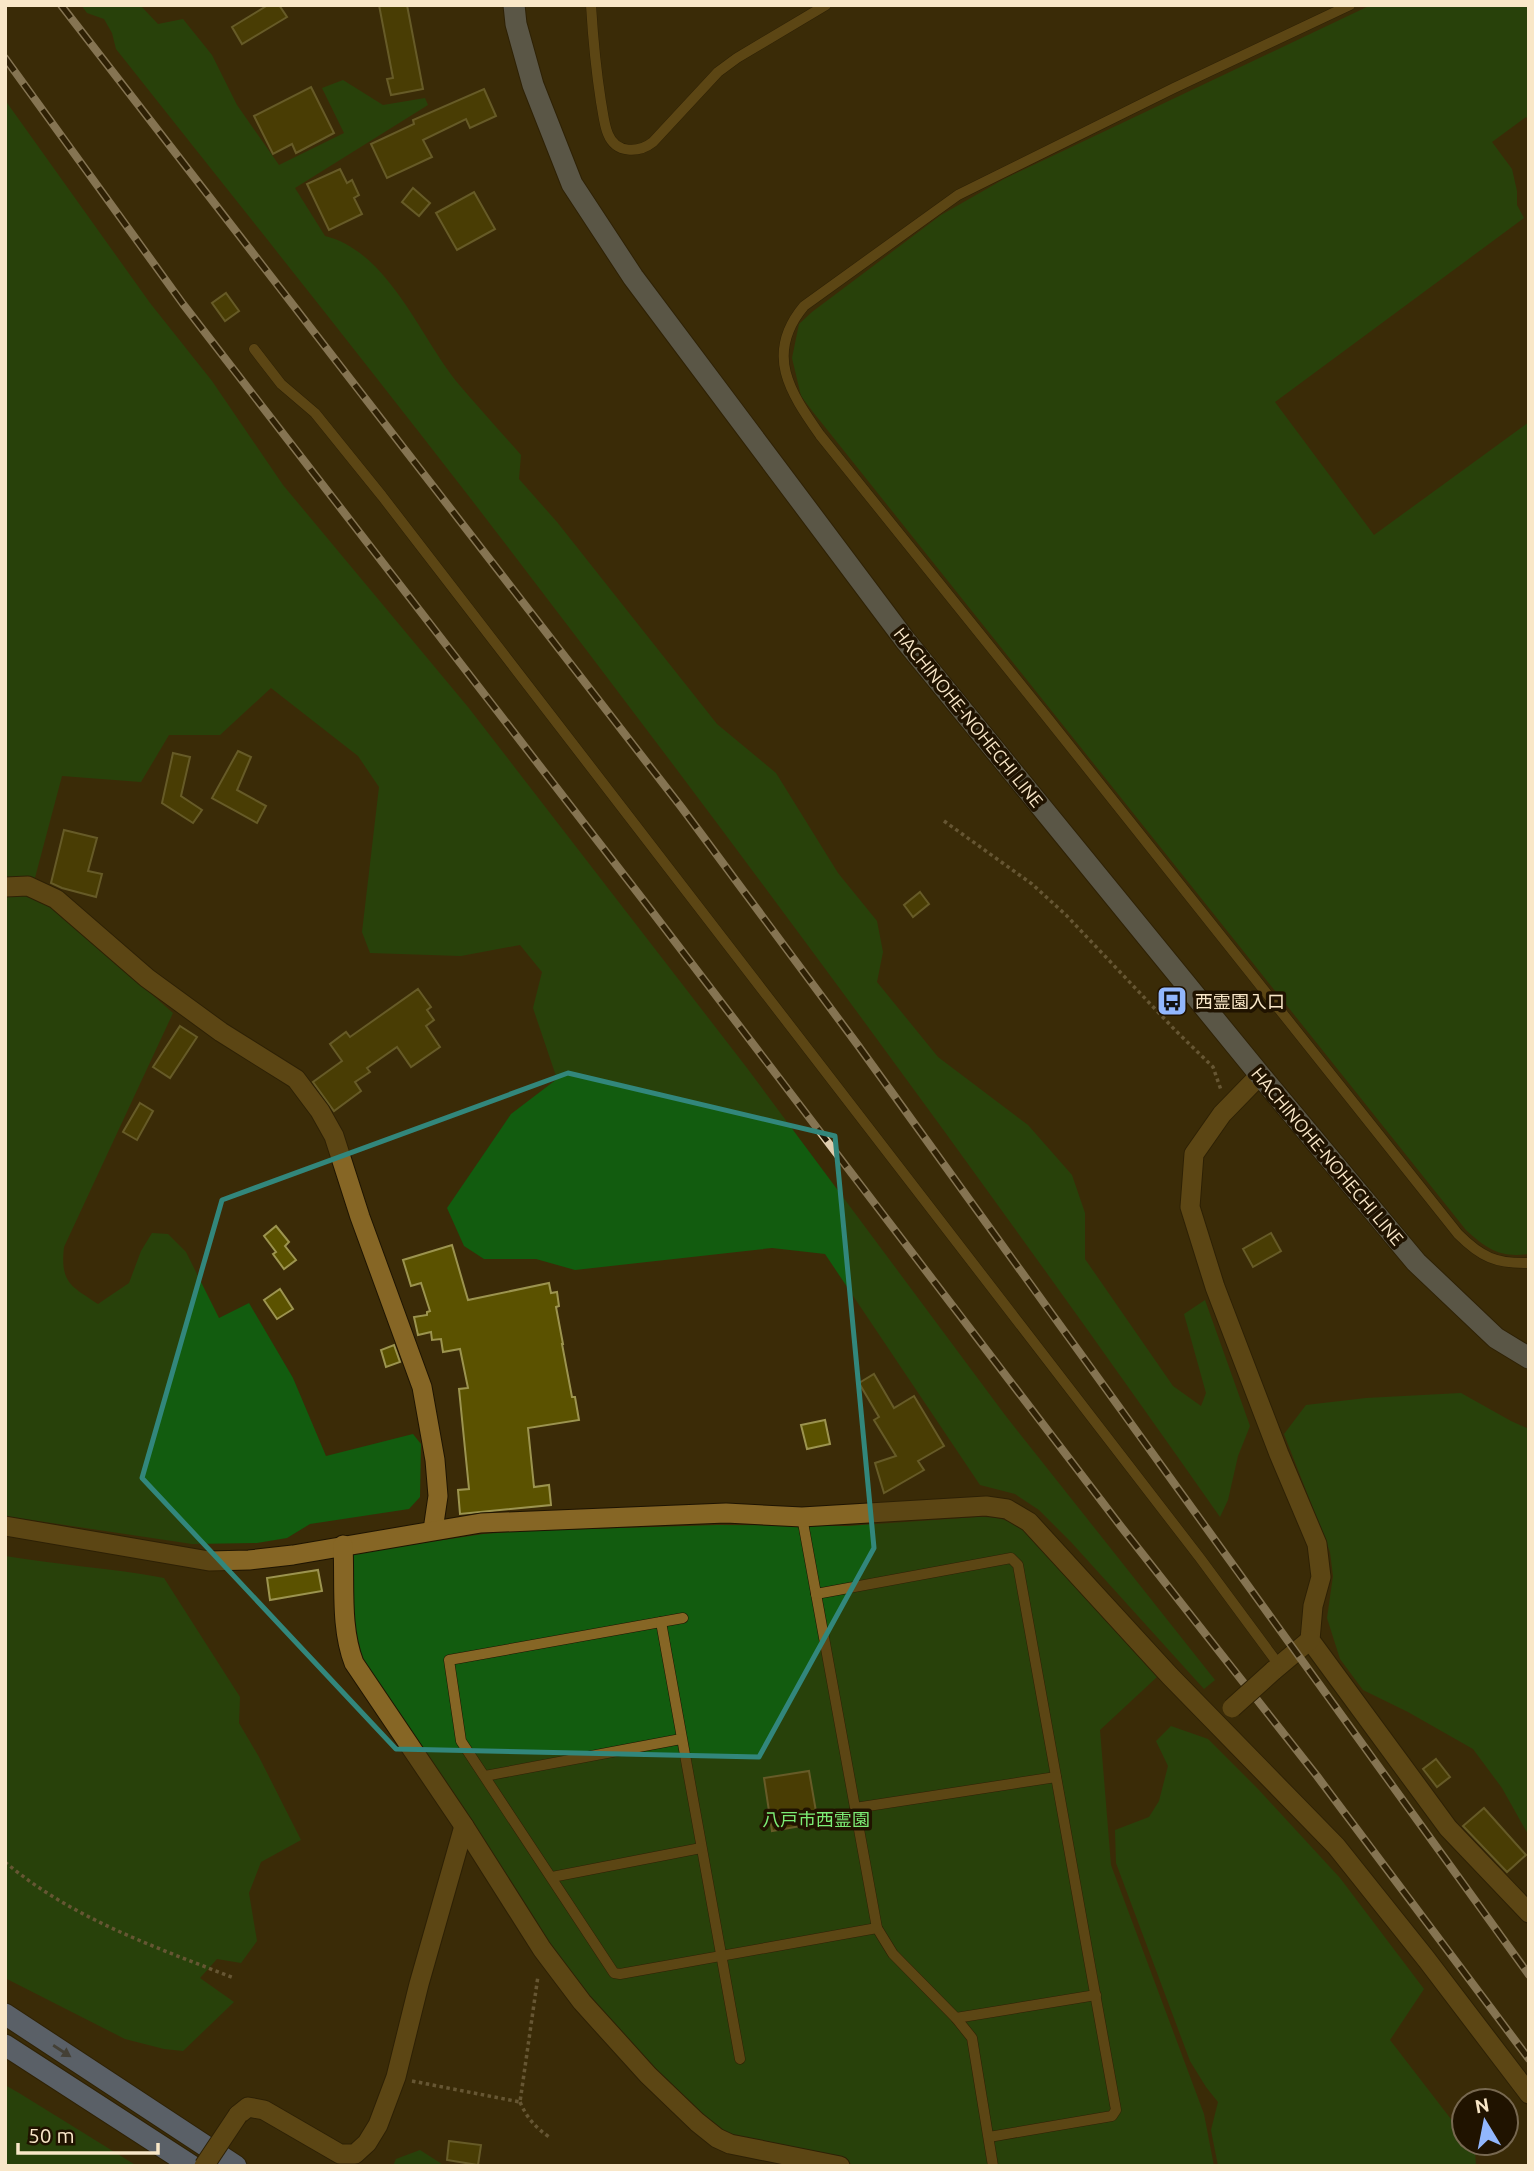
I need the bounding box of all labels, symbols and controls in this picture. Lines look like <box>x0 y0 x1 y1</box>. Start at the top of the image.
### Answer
street label: HACHINOHE-NOHECHI LINE <box>890 623 1048 811</box>
bus stop icon: 西霊園入口 <box>1155 984 1189 1018</box>
place label: 西霊園入口 <box>1195 991 1285 1011</box>
street label: HACHINOHE-NOHECHI LINE <box>1248 1063 1408 1249</box>
park label: 八戸市西霊園 <box>762 1809 870 1829</box>
one-way arrow <box>52 2045 72 2058</box>
north arrow <box>1450 2087 1520 2157</box>
text: N <box>1473 2093 1491 2117</box>
scale bar <box>18 2112 158 2156</box>
text: 50 m <box>28 2123 75 2147</box>

